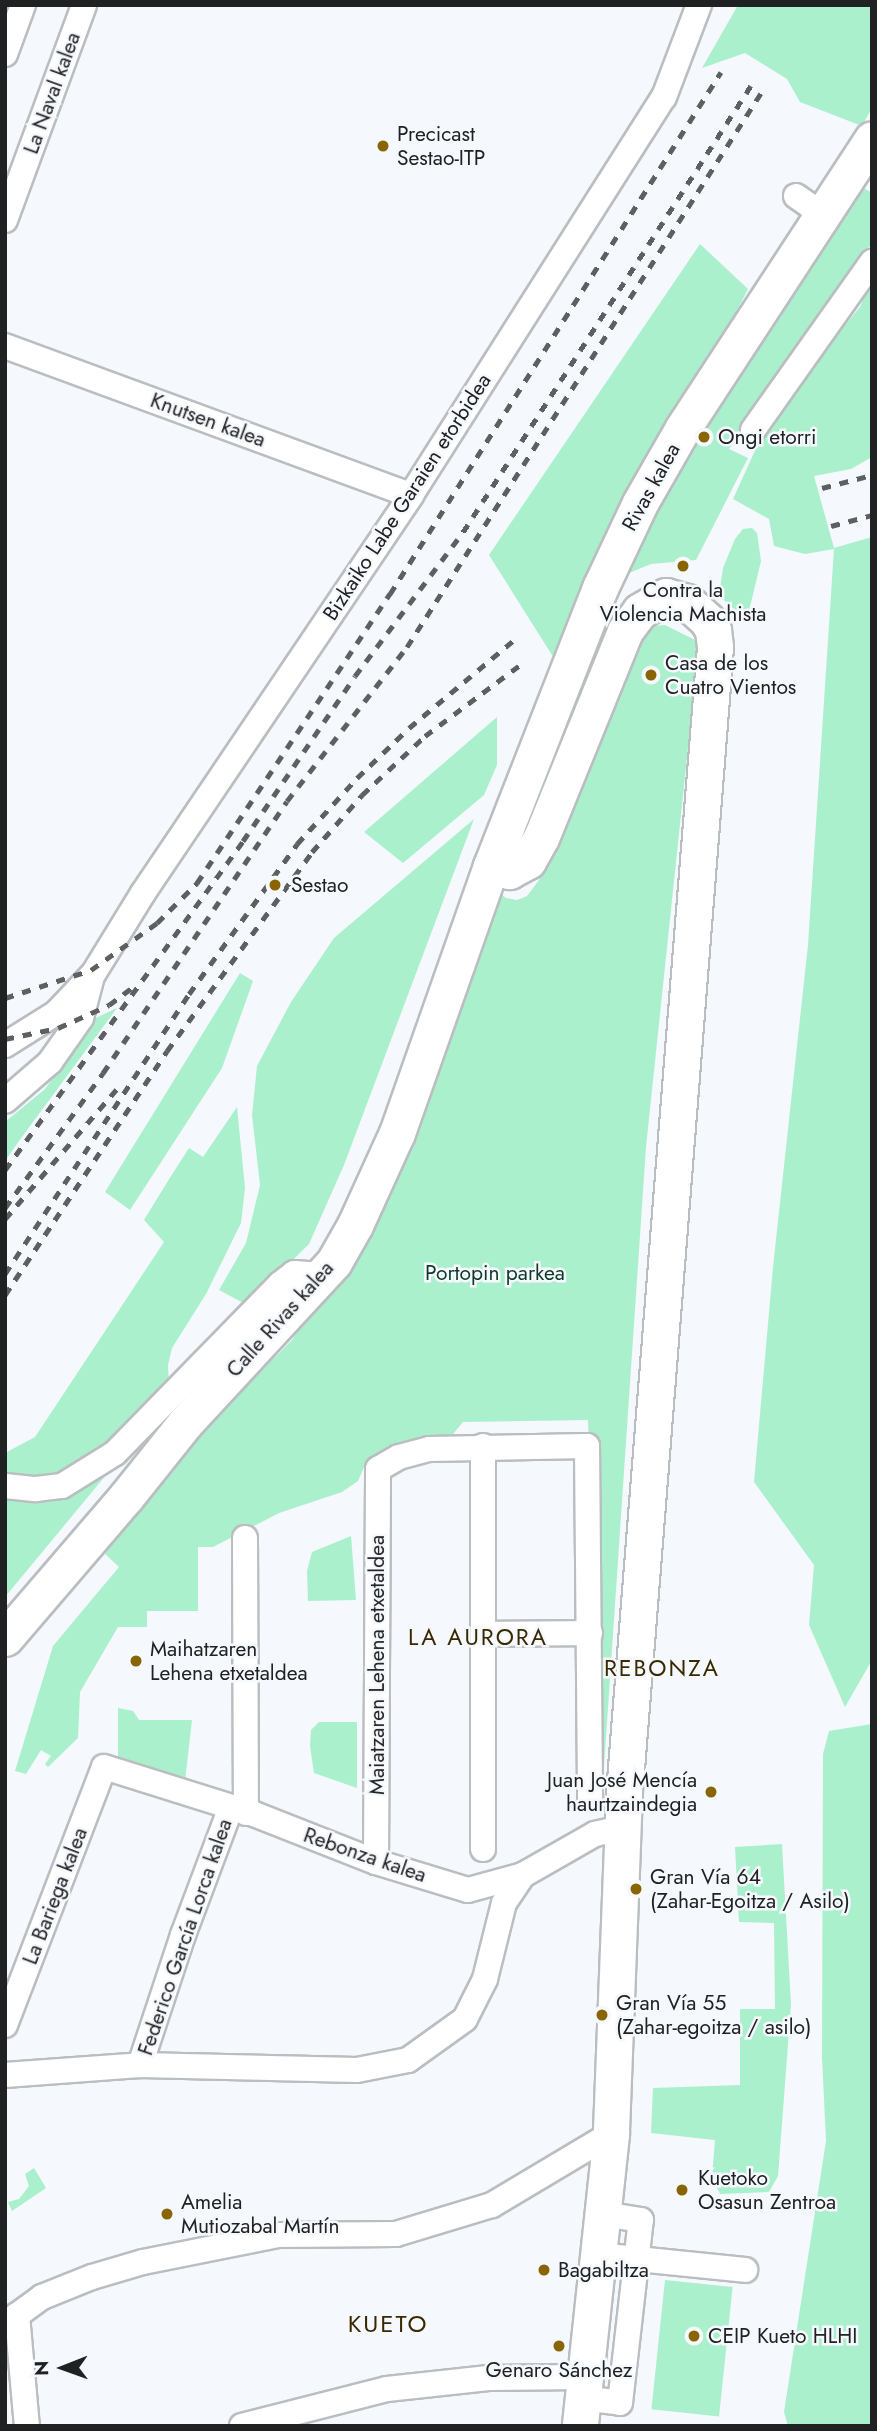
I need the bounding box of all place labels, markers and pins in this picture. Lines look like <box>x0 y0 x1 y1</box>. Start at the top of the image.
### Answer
place label: Precicast Sestao-ITP <box>397 121 485 171</box>
marker: Precicast Sestao-ITP <box>375 138 391 154</box>
place label: Ongi etorri <box>718 424 817 450</box>
marker: Ongi etorri <box>696 429 712 445</box>
marker: Contra la Violencia Machista <box>675 558 691 574</box>
place label: Contra la Violencia Machista <box>600 577 766 627</box>
place label: Casa de los Cuatro Vientos <box>665 650 796 700</box>
marker: Casa de los Cuatro Vientos <box>643 667 659 683</box>
place label: Sestao <box>291 872 348 898</box>
marker: Sestao <box>265 875 285 895</box>
place label: Maihatzaren Lehena etxetaldea <box>150 1636 308 1686</box>
marker: Maihatzaren Lehena etxetaldea <box>128 1653 144 1669</box>
place label: Juan José Mencía haurtzaindegia <box>547 1767 697 1817</box>
marker: Juan José Mencía haurtzaindegia <box>703 1784 719 1800</box>
place label: Gran Vía 64 (Zahar-Egoitza / Asilo) <box>650 1864 850 1914</box>
marker: Gran Vía 64 (Zahar-Egoitza / Asilo) <box>628 1881 644 1897</box>
place label: Gran Vía 55 (Zahar-egoitza / asilo) <box>616 1990 812 2040</box>
marker: Gran Vía 55 (Zahar-egoitza / asilo) <box>594 2007 610 2023</box>
place label: Kuetoko Osasun Zentroa <box>698 2165 836 2215</box>
marker: Kuetoko Osasun Zentroa <box>672 2180 692 2200</box>
place label: Amelia Mutiozabal Martín <box>181 2189 339 2239</box>
marker: Amelia Mutiozabal Martín <box>159 2206 175 2222</box>
place label: Bagabiltza <box>558 2257 649 2283</box>
marker: Bagabiltza <box>536 2262 552 2278</box>
place label: CEIP Kueto HLHI <box>708 2323 857 2349</box>
marker: CEIP Kueto HLHI <box>686 2328 702 2344</box>
marker: Genaro Sánchez <box>551 2338 567 2354</box>
place label: Genaro Sánchez <box>486 2357 632 2383</box>

